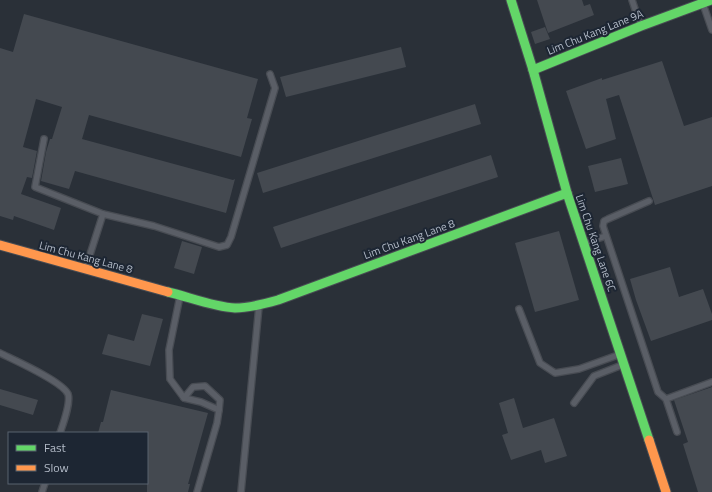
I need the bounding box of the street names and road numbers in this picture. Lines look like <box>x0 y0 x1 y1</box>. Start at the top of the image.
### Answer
street label: Lim Chu Kang Lane 9A <box>544 5 646 59</box>
street label: Lim Chu Kang Lane 6C <box>572 192 620 294</box>
street label: Lim Chu Kang Lane 8 <box>361 215 457 263</box>
street label: Lim Chu Kang Lane 8 <box>38 237 134 277</box>

